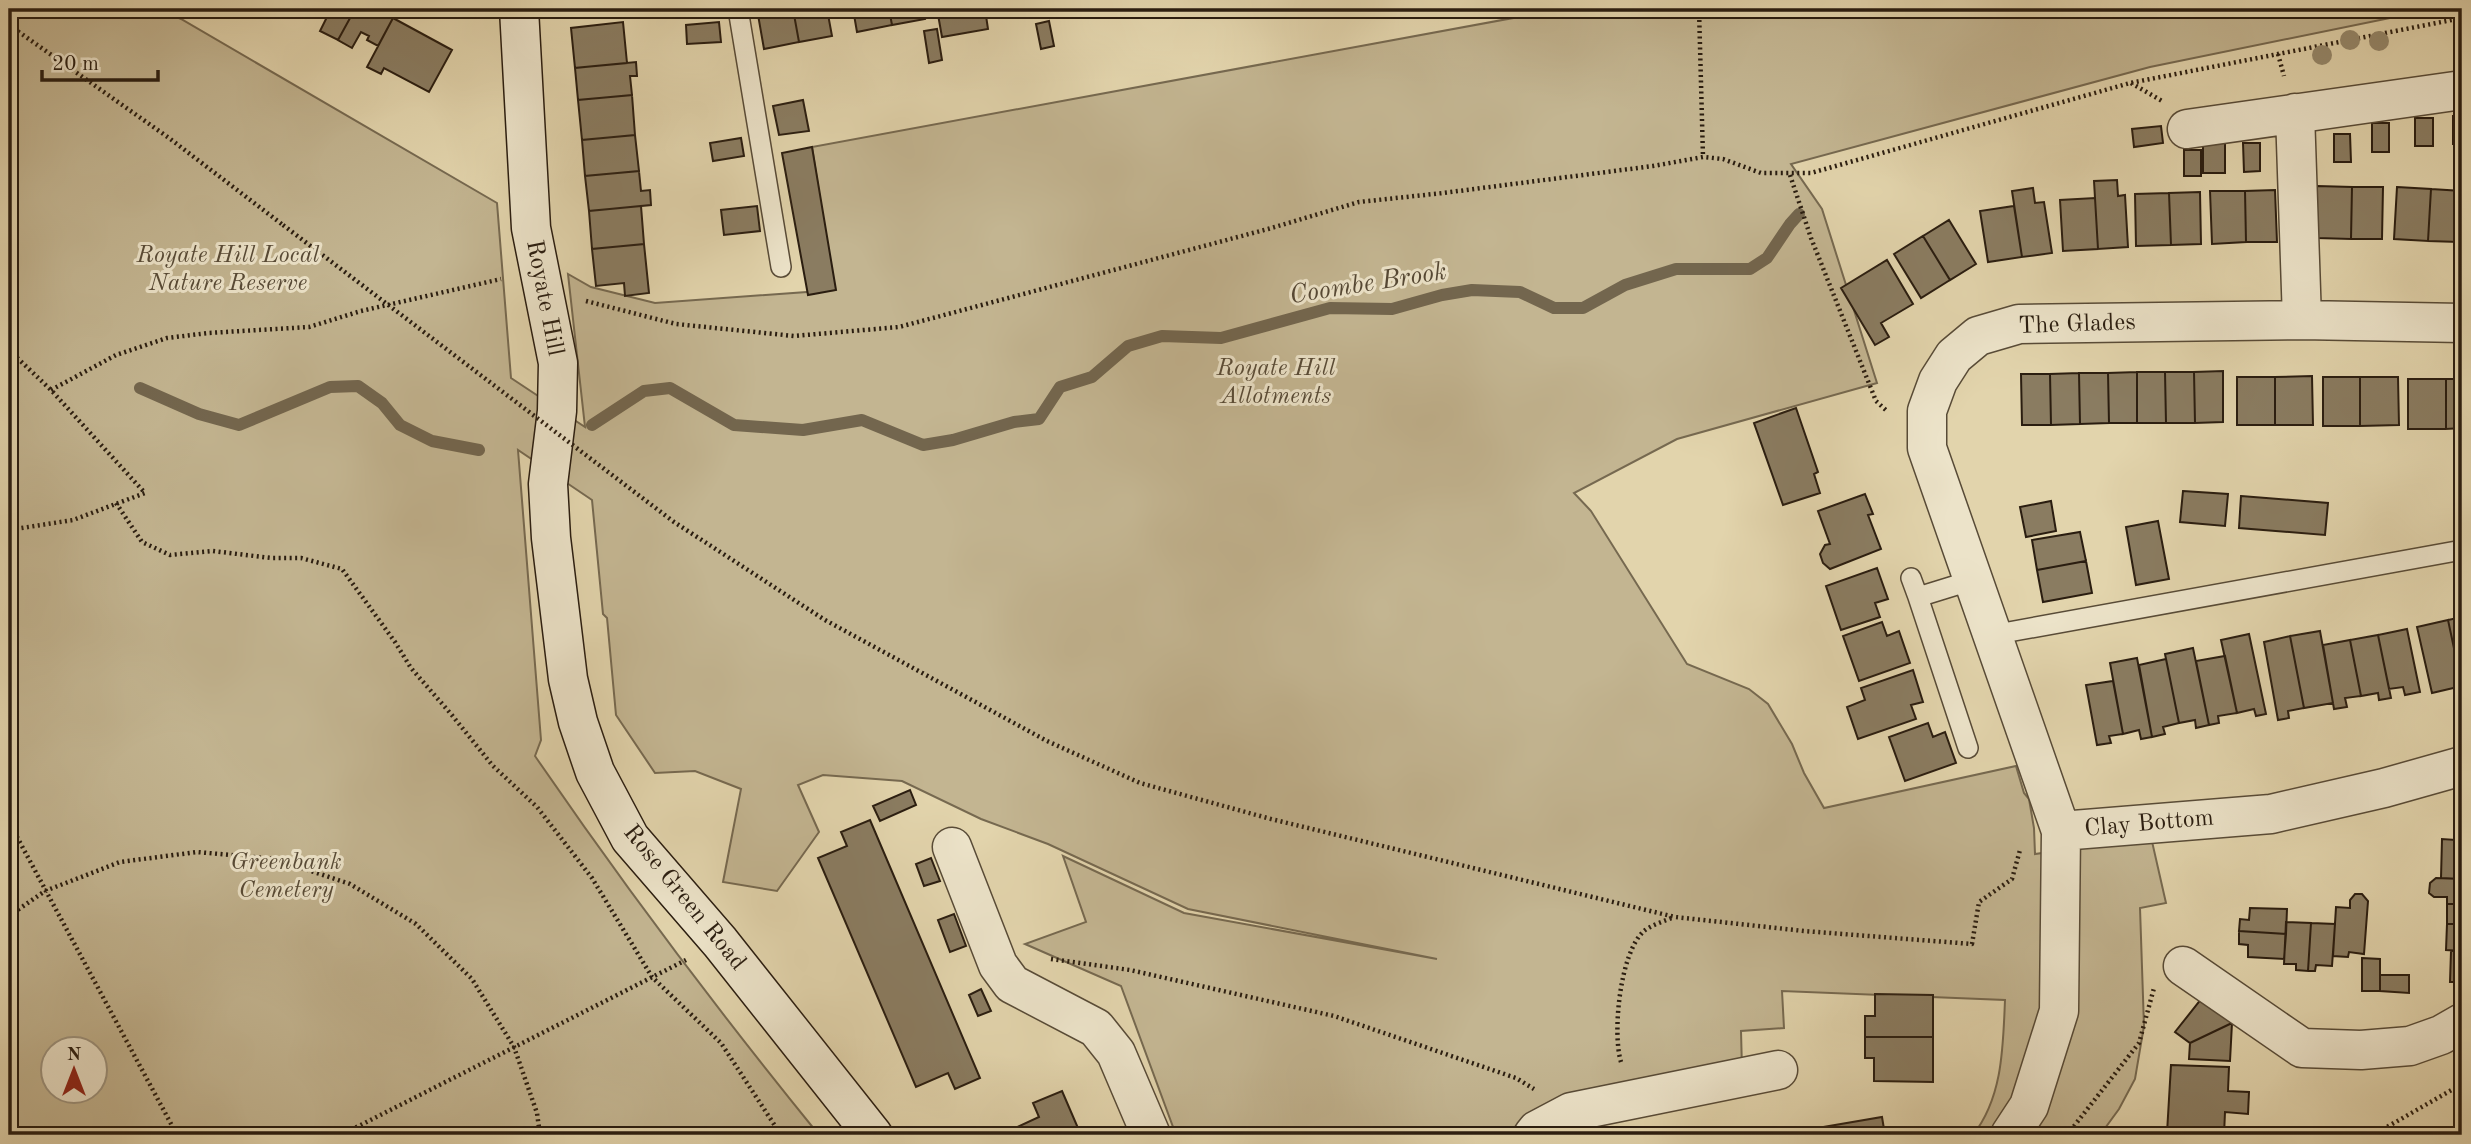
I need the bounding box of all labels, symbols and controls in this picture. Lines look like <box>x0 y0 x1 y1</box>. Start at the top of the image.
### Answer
scale bar <box>42 38 158 82</box>
text: 20 m <box>52 54 99 75</box>
street label: Royate Hill <box>521 238 567 358</box>
park label: Royate Hill Local Nature Reserve <box>135 244 320 296</box>
water label: Coombe Brook <box>1288 259 1448 309</box>
street label: The Glades <box>2018 311 2136 339</box>
park label: Royate Hill Allotments <box>1216 357 1335 409</box>
street label: Clay Bottom <box>2083 806 2215 842</box>
street label: Rose Green Road <box>618 821 750 975</box>
park label: Greenbank Cemetery <box>230 851 342 903</box>
north arrow <box>38 1036 108 1106</box>
text: N <box>67 1046 82 1065</box>

